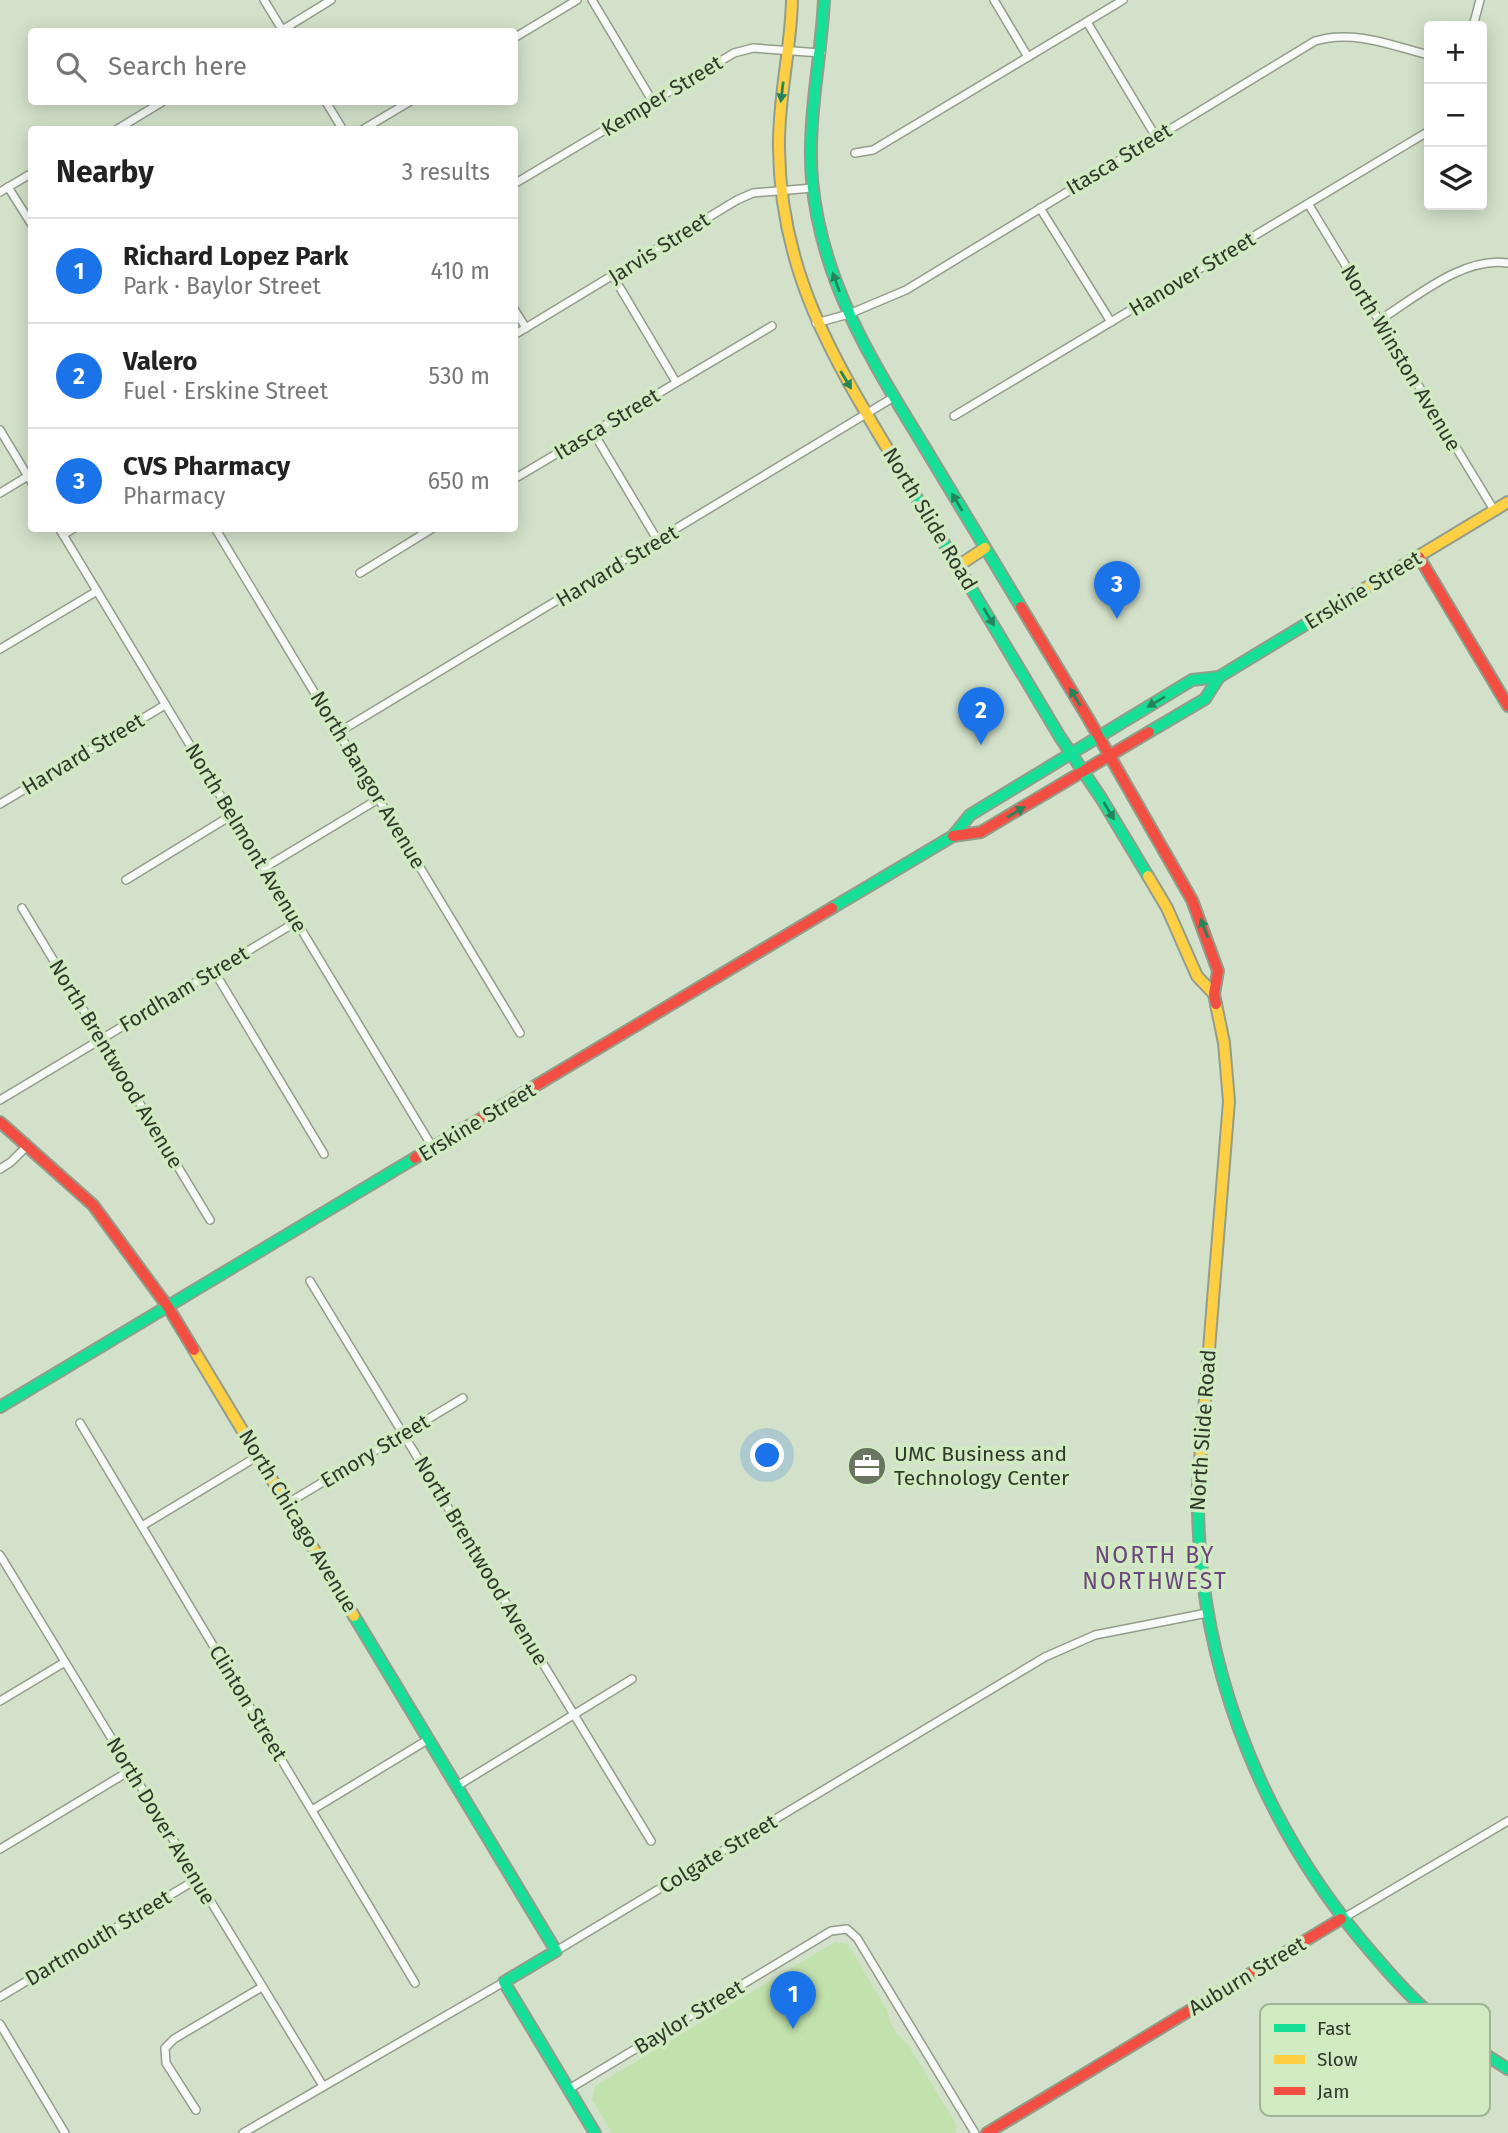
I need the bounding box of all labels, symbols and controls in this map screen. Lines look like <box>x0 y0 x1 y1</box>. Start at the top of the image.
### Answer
map controls <box>1424 21 1487 210</box>
button: + <box>1424 21 1487 84</box>
search box <box>28 28 518 105</box>
icon: search <box>52 48 90 86</box>
street label: Kemper Street <box>597 50 727 142</box>
text: Search here <box>108 51 247 82</box>
one-way arrow <box>777 81 788 103</box>
button: − <box>1424 84 1487 147</box>
street label: Itasca Street <box>1062 117 1177 201</box>
button: layers <box>1424 147 1487 210</box>
text: Nearby <box>56 154 154 190</box>
text: 3 results <box>402 158 490 186</box>
street label: Jarvis Street <box>604 206 715 289</box>
street label: Hanover Street <box>1124 226 1260 322</box>
text: Richard Lopez Park <box>123 241 348 272</box>
text: 1 <box>74 257 84 285</box>
text: 410 m <box>430 257 490 285</box>
street label: North Winston Avenue <box>1335 260 1467 456</box>
one-way arrow <box>830 271 841 292</box>
text: Park · Baylor Street <box>123 272 321 300</box>
text: Valero <box>123 346 198 377</box>
text: 2 <box>73 362 85 390</box>
text: 530 m <box>429 362 490 390</box>
one-way arrow <box>840 371 852 390</box>
text: Fuel · Erskine Street <box>123 377 328 405</box>
street label: Itasca Street <box>550 382 665 466</box>
street label: North Slide Road <box>877 443 983 595</box>
text: CVS Pharmacy <box>123 451 290 482</box>
text: 3 <box>73 467 85 495</box>
text: 650 m <box>428 467 490 495</box>
text: Pharmacy <box>123 482 225 510</box>
one-way arrow <box>951 493 963 512</box>
street label: Harvard Street <box>551 519 683 613</box>
street label: Erskine Street <box>1300 545 1426 635</box>
pin: 3 <box>1094 561 1140 619</box>
one-way arrow <box>982 608 995 627</box>
street label: North Bangor Avenue <box>305 686 431 874</box>
pin: 2 <box>958 687 1004 745</box>
one-way arrow <box>1069 687 1081 706</box>
one-way arrow <box>1147 696 1166 708</box>
street label: Harvard Street <box>17 707 149 801</box>
street label: North Belmont Avenue <box>179 739 313 937</box>
one-way arrow <box>1102 801 1115 820</box>
one-way arrow <box>1006 805 1025 818</box>
one-way arrow <box>1198 918 1209 939</box>
street label: Fordham Street <box>115 940 254 1038</box>
street label: North Brentwood Avenue <box>43 955 189 1173</box>
street label: Erskine Street <box>414 1077 540 1167</box>
street label: North Slide Road <box>1184 1348 1222 1512</box>
street label: Emory Street <box>316 1408 434 1494</box>
street label: North Chicago Avenue <box>233 1425 363 1617</box>
your location <box>750 1438 784 1472</box>
place label: UMC Business and Technology Center <box>894 1441 1069 1491</box>
office icon: UMC Business and Technology Center <box>846 1445 888 1487</box>
street label: North Brentwood Avenue <box>408 1452 554 1670</box>
district label: NORTH BY NORTHWEST <box>1082 1541 1228 1595</box>
street label: Clinton Street <box>203 1640 293 1766</box>
street label: North Dover Avenue <box>101 1732 221 1910</box>
street label: Colgate Street <box>654 1808 782 1899</box>
street label: Dartmouth Street <box>20 1884 176 1992</box>
street label: Auburn Street <box>1184 1931 1311 2021</box>
pin: 1 <box>770 1971 816 2029</box>
street label: Baylor Street <box>630 1974 749 2060</box>
legend <box>1260 2004 1490 2116</box>
text: Fast <box>1317 2017 1351 2040</box>
text: Slow <box>1317 2048 1358 2071</box>
text: Jam <box>1317 2080 1349 2103</box>

